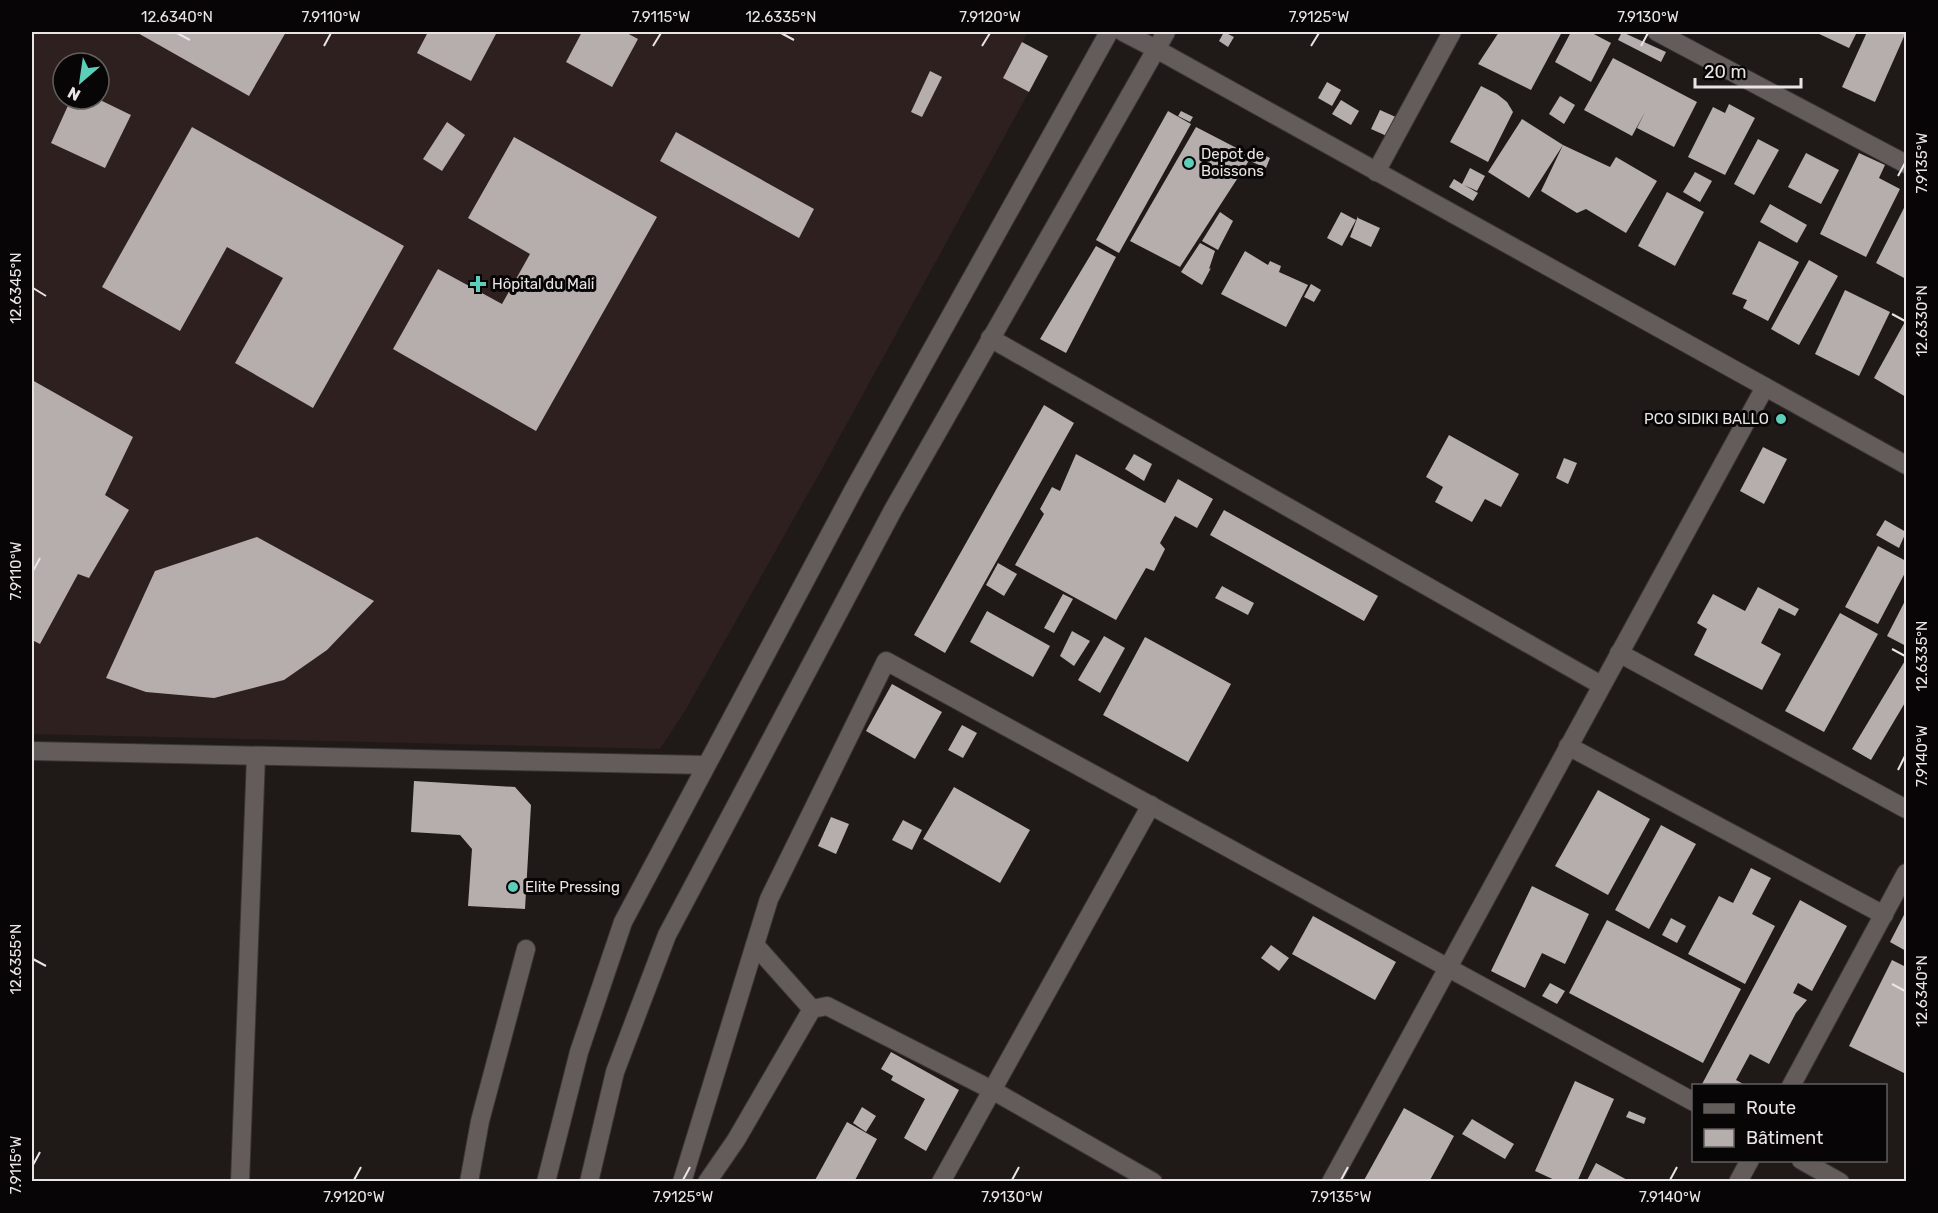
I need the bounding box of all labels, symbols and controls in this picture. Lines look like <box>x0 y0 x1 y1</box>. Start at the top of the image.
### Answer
text: 12.6340°N <box>141 8 213 26</box>
text: 7.9110°W <box>302 8 360 26</box>
text: 7.9115°W <box>632 8 690 26</box>
text: 12.6335°N <box>745 8 817 26</box>
text: 7.9120°W <box>959 8 1021 26</box>
text: 7.9125°W <box>1289 8 1349 26</box>
text: 7.9130°W <box>1617 8 1679 26</box>
north arrow <box>51 51 111 111</box>
scale bar <box>1695 51 1802 89</box>
text: 20 m <box>1704 61 1746 83</box>
text: N <box>64 83 84 105</box>
text: 7.9135°W <box>1913 133 1931 193</box>
place label: Depot de Boissons <box>1201 145 1264 180</box>
marker: Depot de Boissons <box>1182 156 1196 170</box>
text: 12.6345°N <box>7 252 25 324</box>
marker: Hôpital du Mali <box>469 275 487 293</box>
place label: Hôpital du Mali <box>492 275 594 293</box>
text: 12.6330°N <box>1913 285 1931 357</box>
place label: PCO SIDIKI BALLO <box>1644 410 1769 428</box>
marker: PCO SIDIKI BALLO <box>1774 412 1788 426</box>
text: 7.9110°W <box>7 542 25 600</box>
text: 12.6335°N <box>1913 620 1931 692</box>
text: 7.9140°W <box>1913 725 1931 787</box>
place label: Elite Pressing <box>525 878 620 896</box>
marker: Elite Pressing <box>506 880 520 894</box>
text: 12.6355°N <box>7 924 25 994</box>
text: 12.6340°N <box>1913 955 1931 1027</box>
legend <box>1692 1084 1887 1162</box>
text: Route <box>1746 1097 1796 1119</box>
text: Bâtiment <box>1746 1127 1823 1149</box>
text: 7.9115°W <box>7 1136 25 1194</box>
text: 7.9120°W <box>323 1188 385 1206</box>
text: 7.9125°W <box>653 1188 713 1206</box>
text: 7.9130°W <box>981 1188 1043 1206</box>
text: 7.9135°W <box>1311 1188 1371 1206</box>
text: 7.9140°W <box>1639 1188 1701 1206</box>

